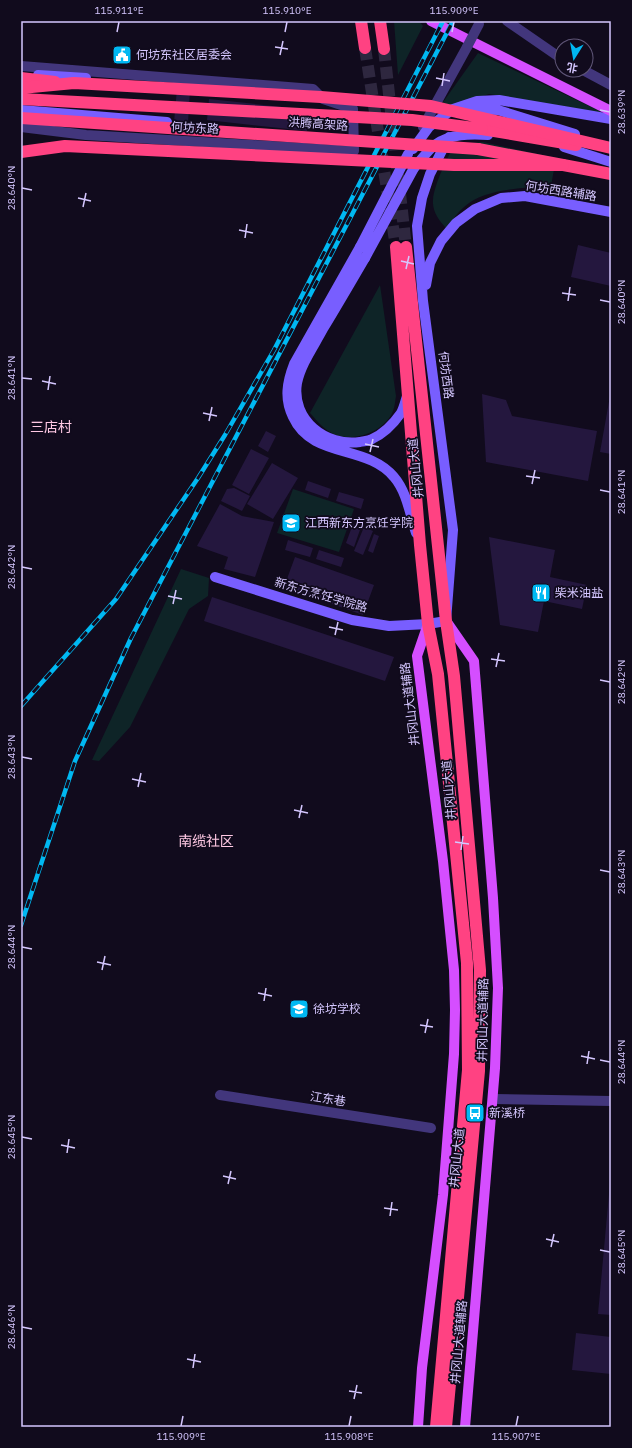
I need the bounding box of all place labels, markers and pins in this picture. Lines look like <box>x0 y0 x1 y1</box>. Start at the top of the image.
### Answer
public building icon: 何坊东社区居委会 <box>111 44 133 66</box>
place label: 何坊东社区居委会 <box>136 47 232 62</box>
school or university icon: 江西新东方烹饪学院 <box>280 512 302 534</box>
place label: 江西新东方烹饪学院 <box>305 515 413 530</box>
restaurant icon: 柴米油盐 <box>530 582 552 604</box>
place label: 柴米油盐 <box>555 585 603 600</box>
school or university icon: 徐坊学校 <box>288 998 310 1020</box>
place label: 徐坊学校 <box>313 1001 361 1016</box>
bus stop icon: 新溪桥 <box>464 1102 486 1124</box>
place label: 新溪桥 <box>489 1105 525 1120</box>

